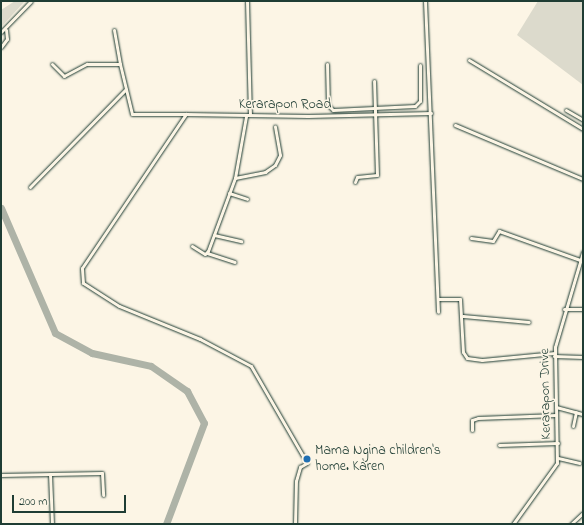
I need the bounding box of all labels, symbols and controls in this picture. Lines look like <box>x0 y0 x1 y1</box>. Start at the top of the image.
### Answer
street label: Kerarapon Road <box>239 97 331 113</box>
street label: Kerarapon Drive <box>537 348 555 440</box>
place label: Mama Ngina children's home. Karen <box>315 443 441 476</box>
marker: Mama Ngina children's home. Karen <box>302 454 312 464</box>
scale bar <box>14 487 128 513</box>
text: 200 m <box>19 493 48 511</box>

